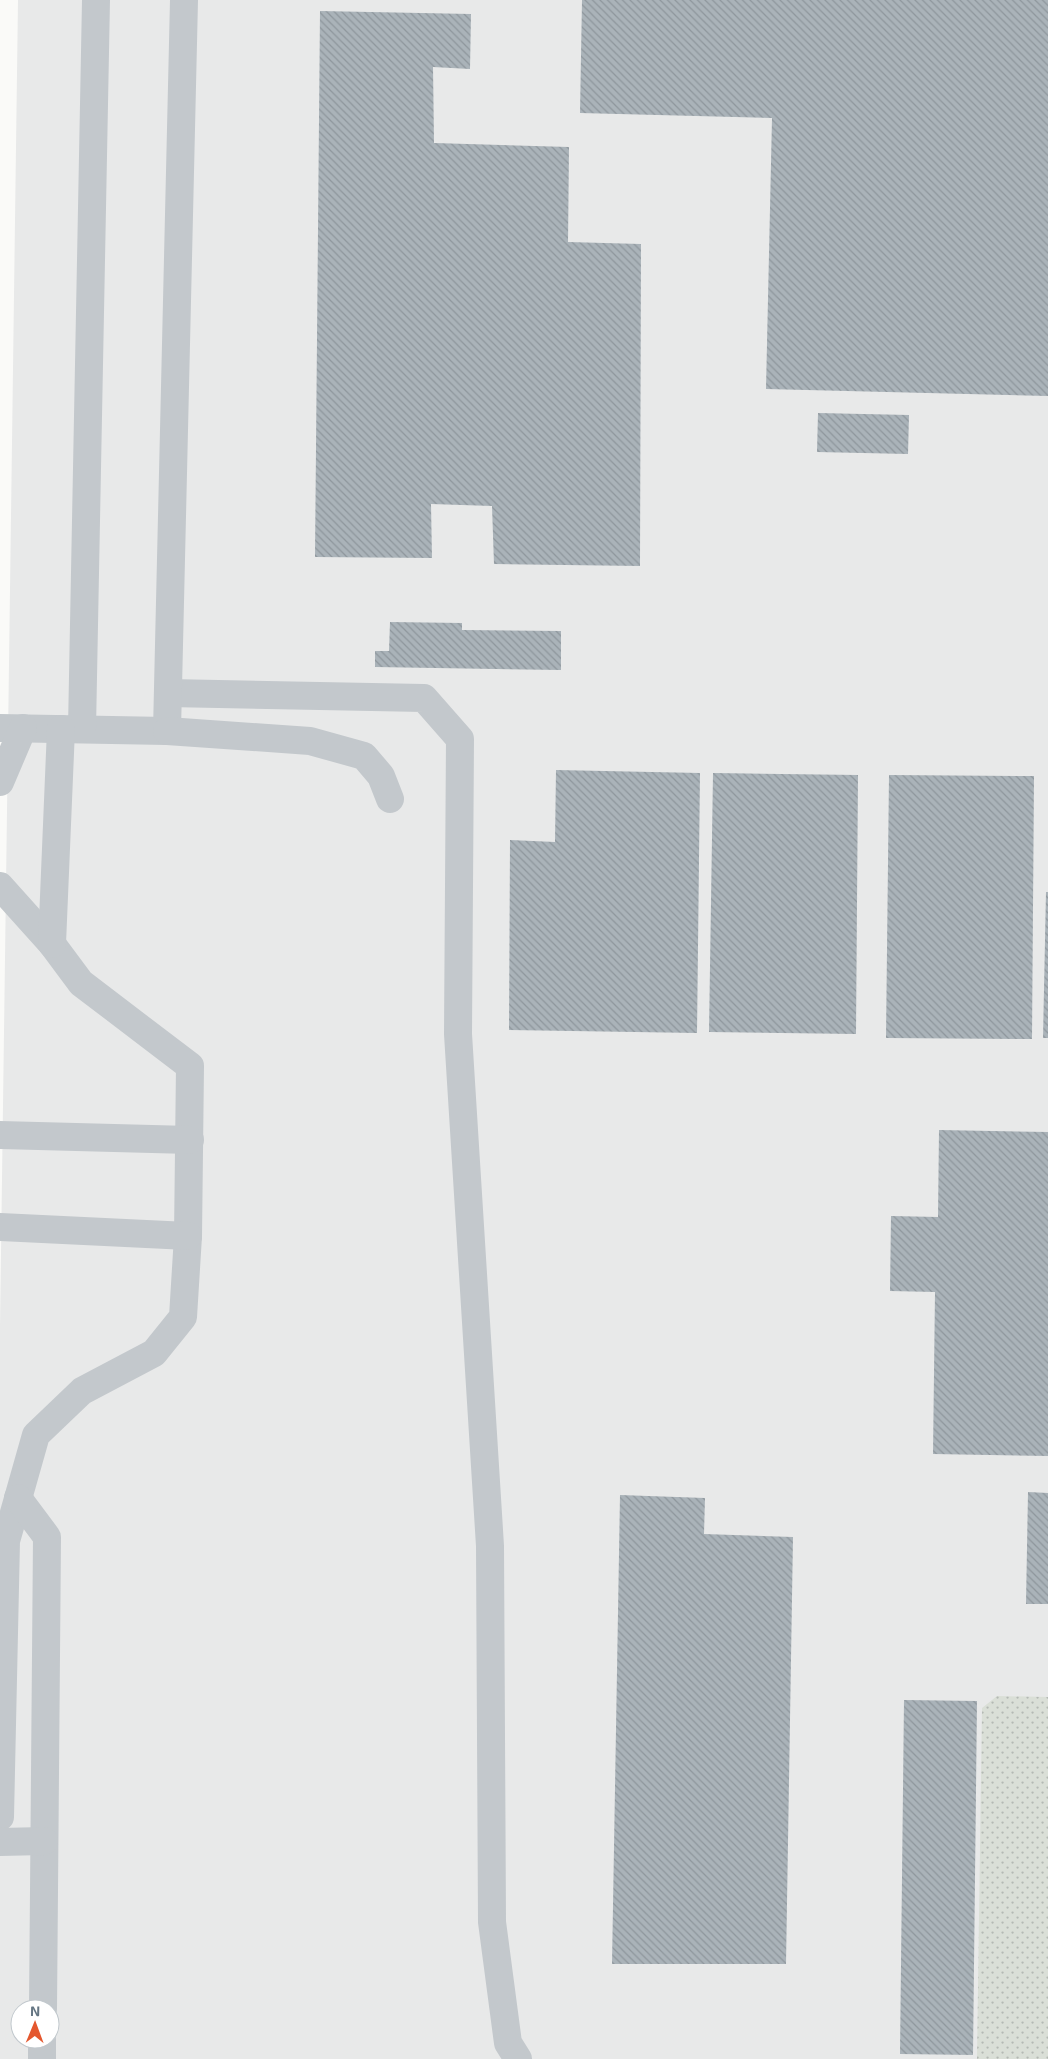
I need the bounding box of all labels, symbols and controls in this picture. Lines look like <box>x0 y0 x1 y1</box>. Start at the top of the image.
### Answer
north arrow <box>10 1999 60 2049</box>
text: N <box>30 2002 40 2019</box>

